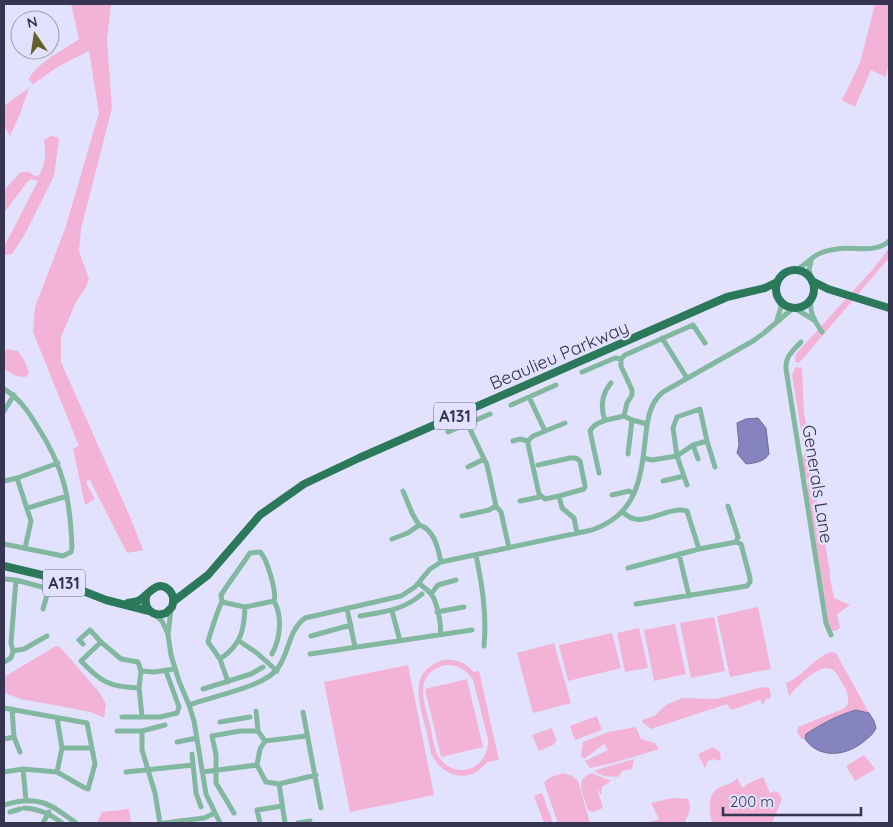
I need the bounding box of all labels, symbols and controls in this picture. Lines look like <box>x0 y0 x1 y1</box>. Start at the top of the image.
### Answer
north arrow <box>10 10 60 60</box>
text: N <box>25 12 39 32</box>
street label: Beaulieu Parkway <box>486 315 632 395</box>
road number: A131 <box>434 402 476 430</box>
street label: Generals Lane <box>797 423 839 545</box>
road number: A131 <box>43 570 85 596</box>
scale bar <box>723 784 860 816</box>
text: 200 m <box>730 792 774 811</box>

